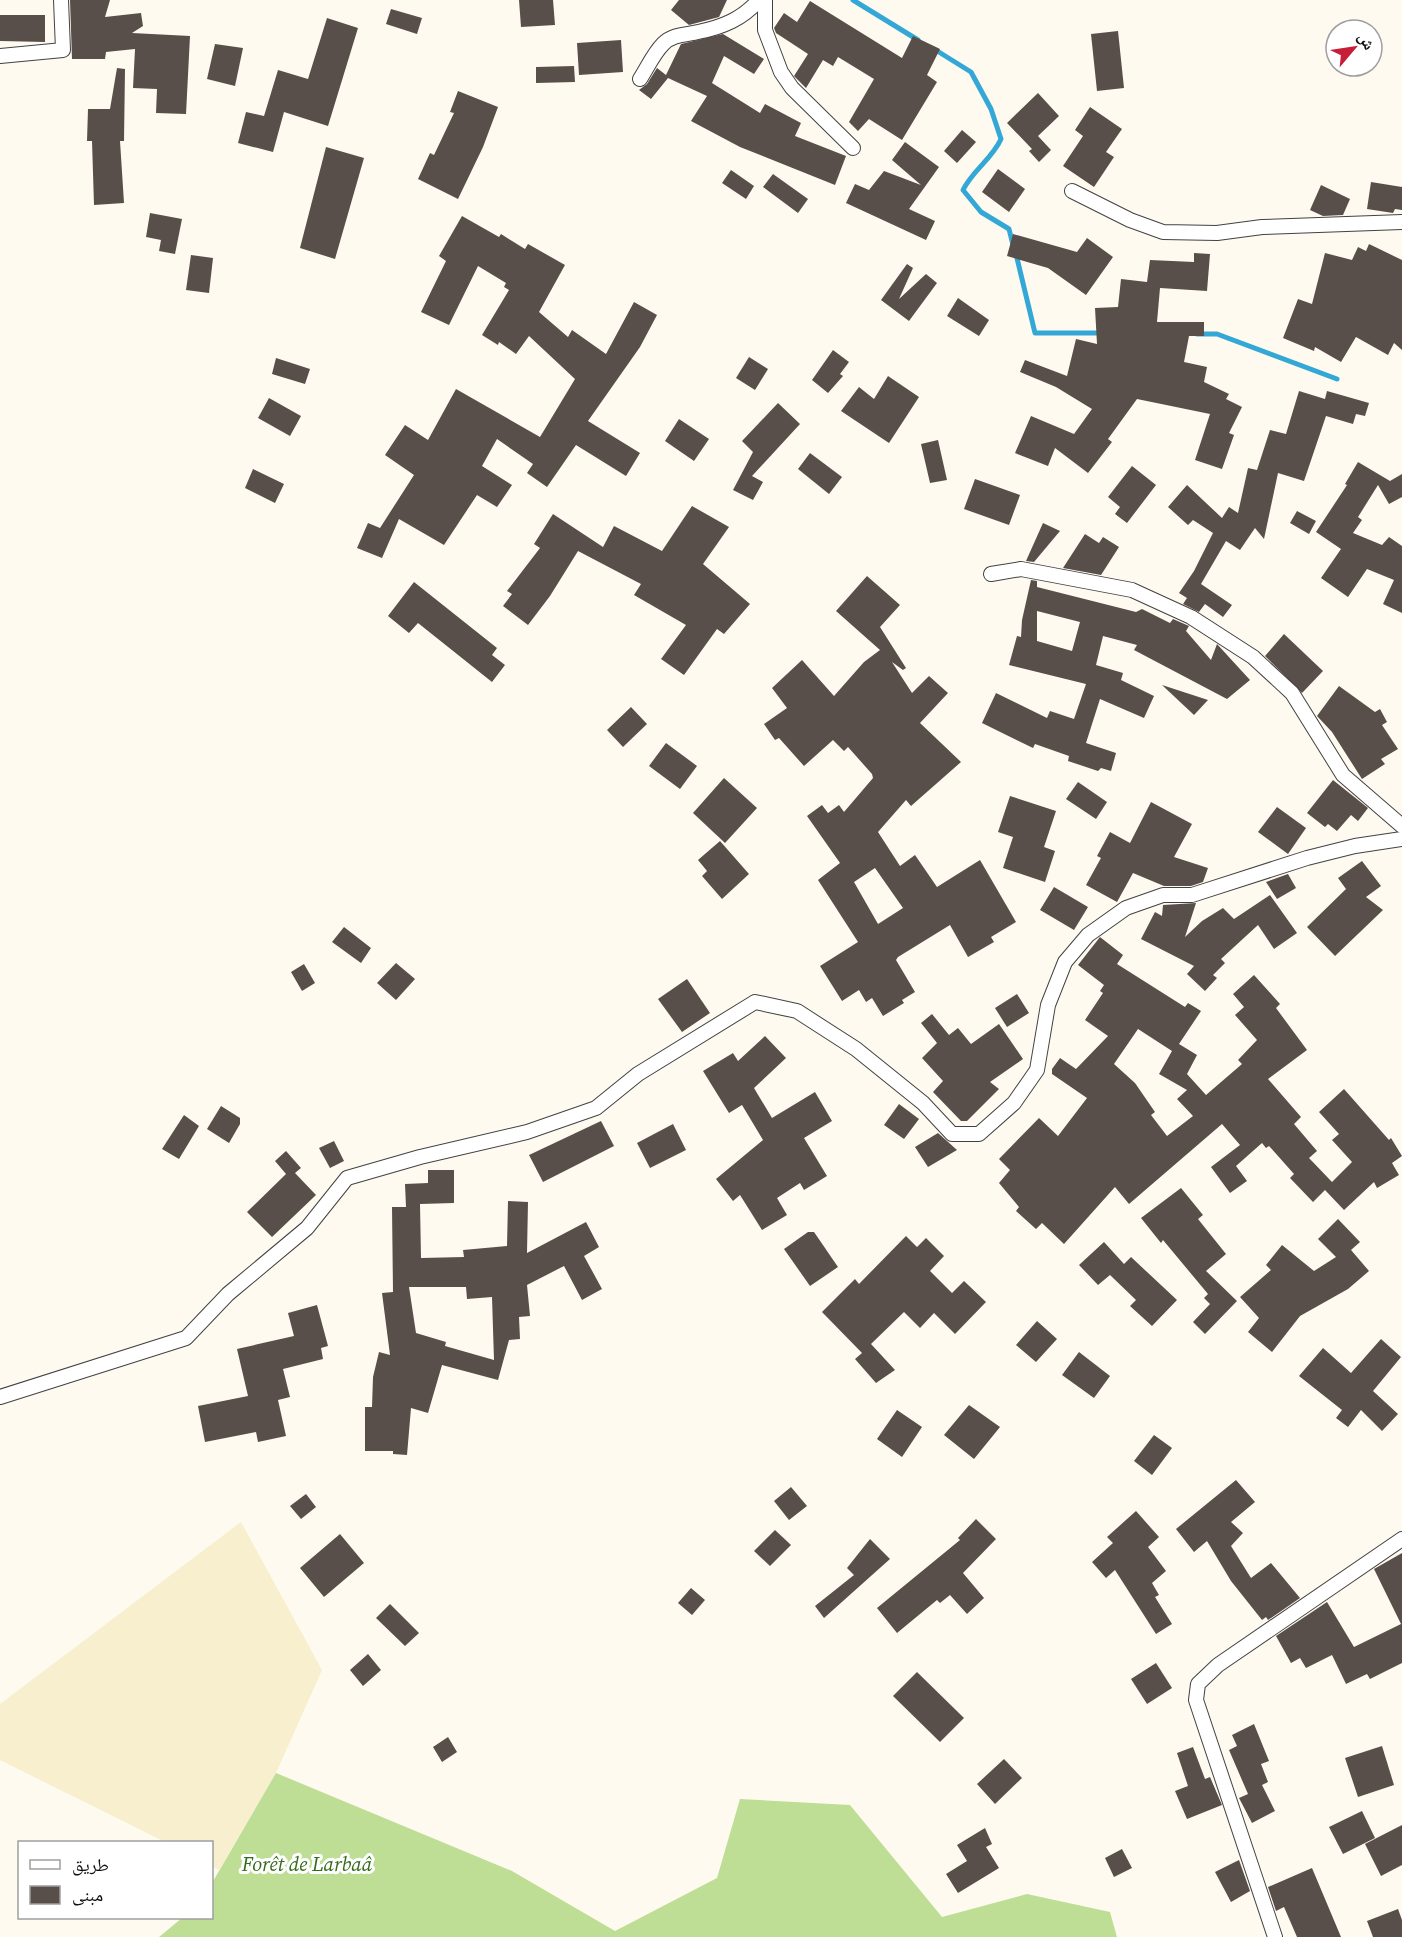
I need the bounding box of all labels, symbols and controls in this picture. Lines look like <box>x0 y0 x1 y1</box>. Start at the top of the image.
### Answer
north arrow <box>1324 18 1384 78</box>
text: ش <box>1353 28 1381 54</box>
legend <box>18 1841 213 1919</box>
park label: Forêt de Larbaâ <box>241 1850 373 1878</box>
text: طريق <box>72 1852 109 1877</box>
text: مبنى <box>72 1882 103 1907</box>

